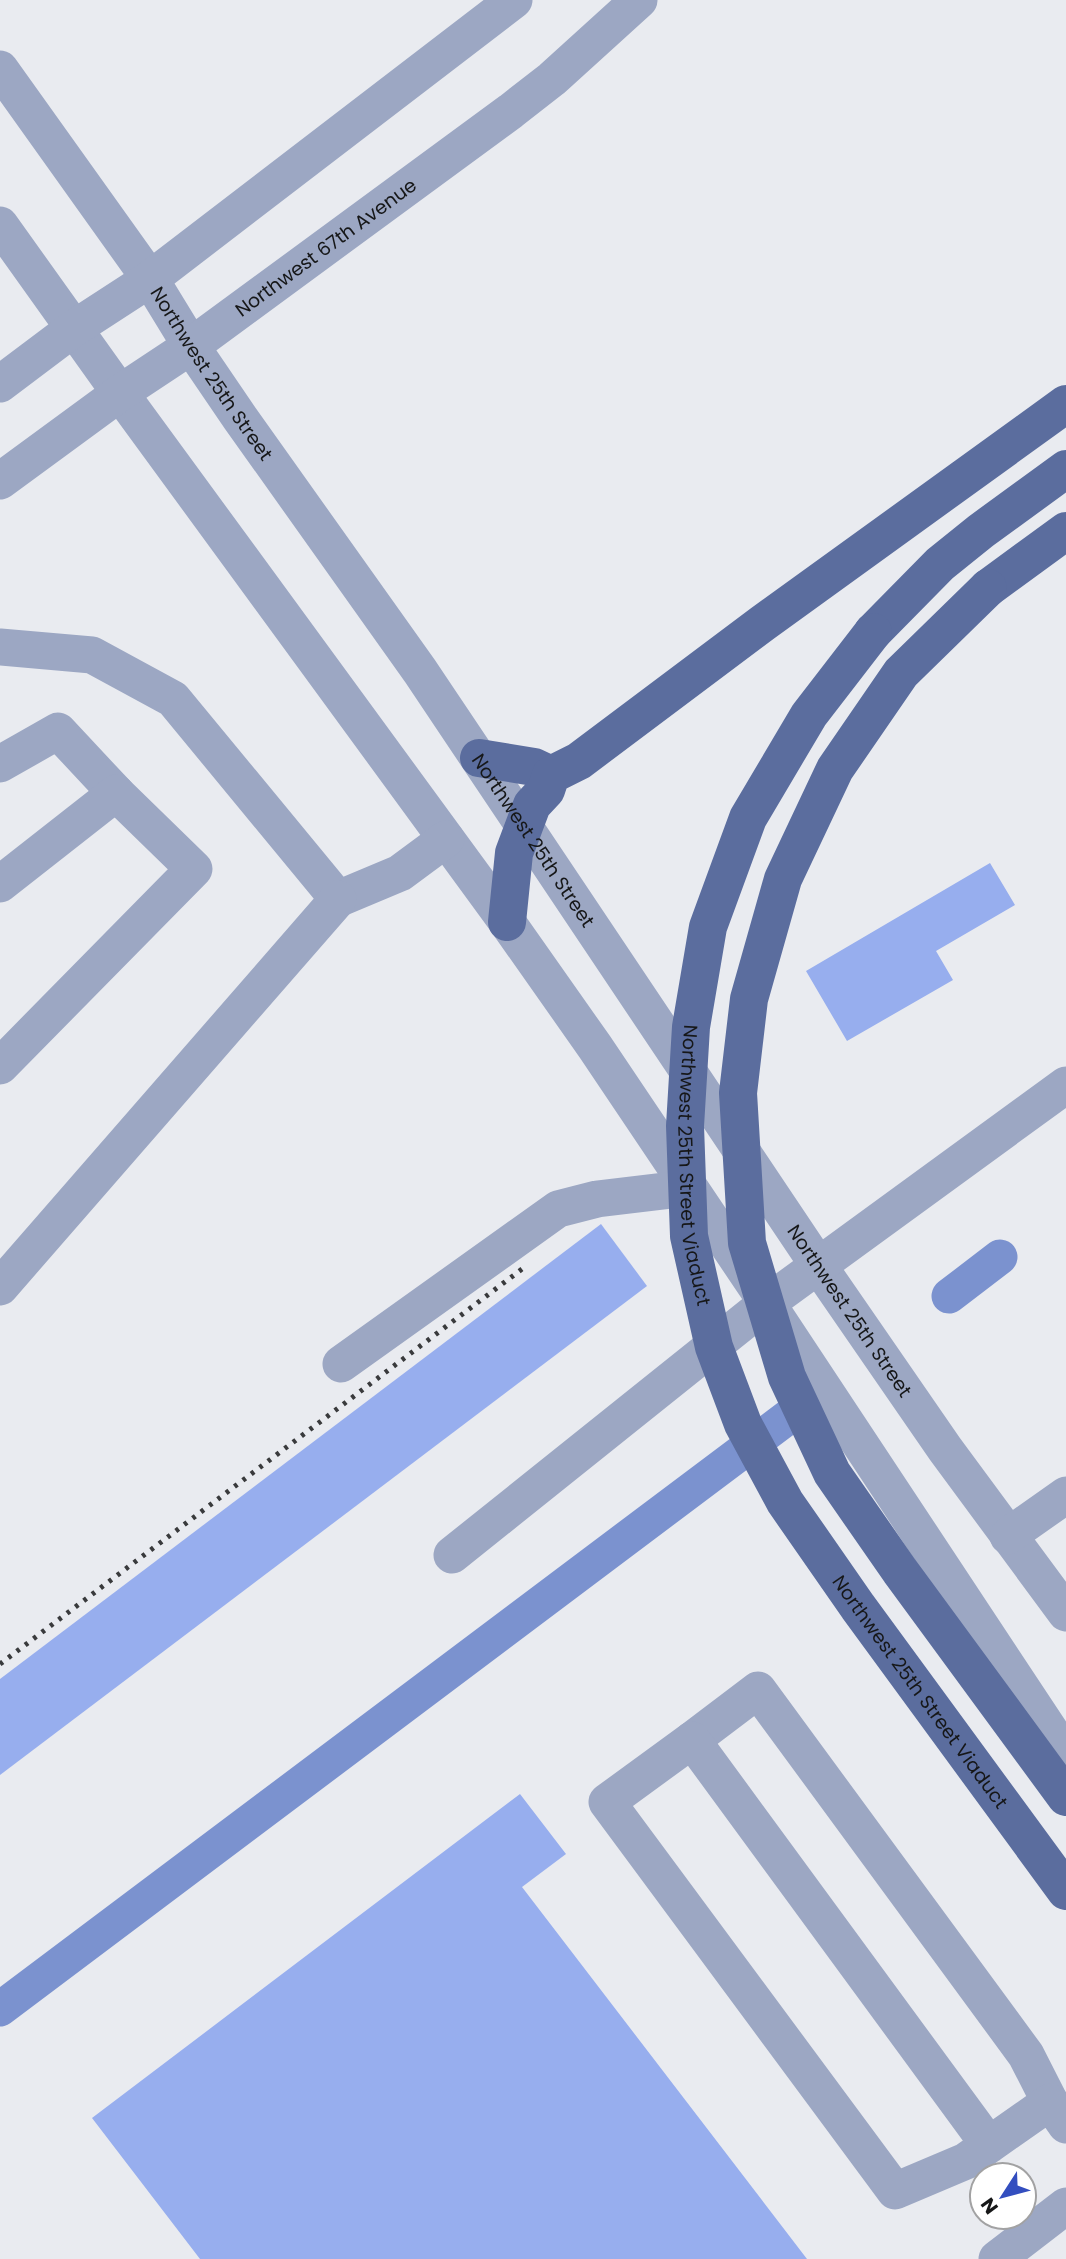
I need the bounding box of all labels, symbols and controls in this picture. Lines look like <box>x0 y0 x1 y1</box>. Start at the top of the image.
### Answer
street label: Northwest 67th Avenue <box>229 171 422 323</box>
street label: Northwest 25th Street <box>144 281 280 466</box>
street label: Northwest 25th Street <box>466 748 601 933</box>
street label: Northwest 25th Street Viaduct <box>671 1024 718 1308</box>
street label: Northwest 25th Street <box>781 1219 919 1402</box>
street label: Northwest 25th Street Viaduct <box>826 1570 1015 1814</box>
north arrow <box>968 2161 1038 2231</box>
text: N <box>975 2192 1005 2219</box>

